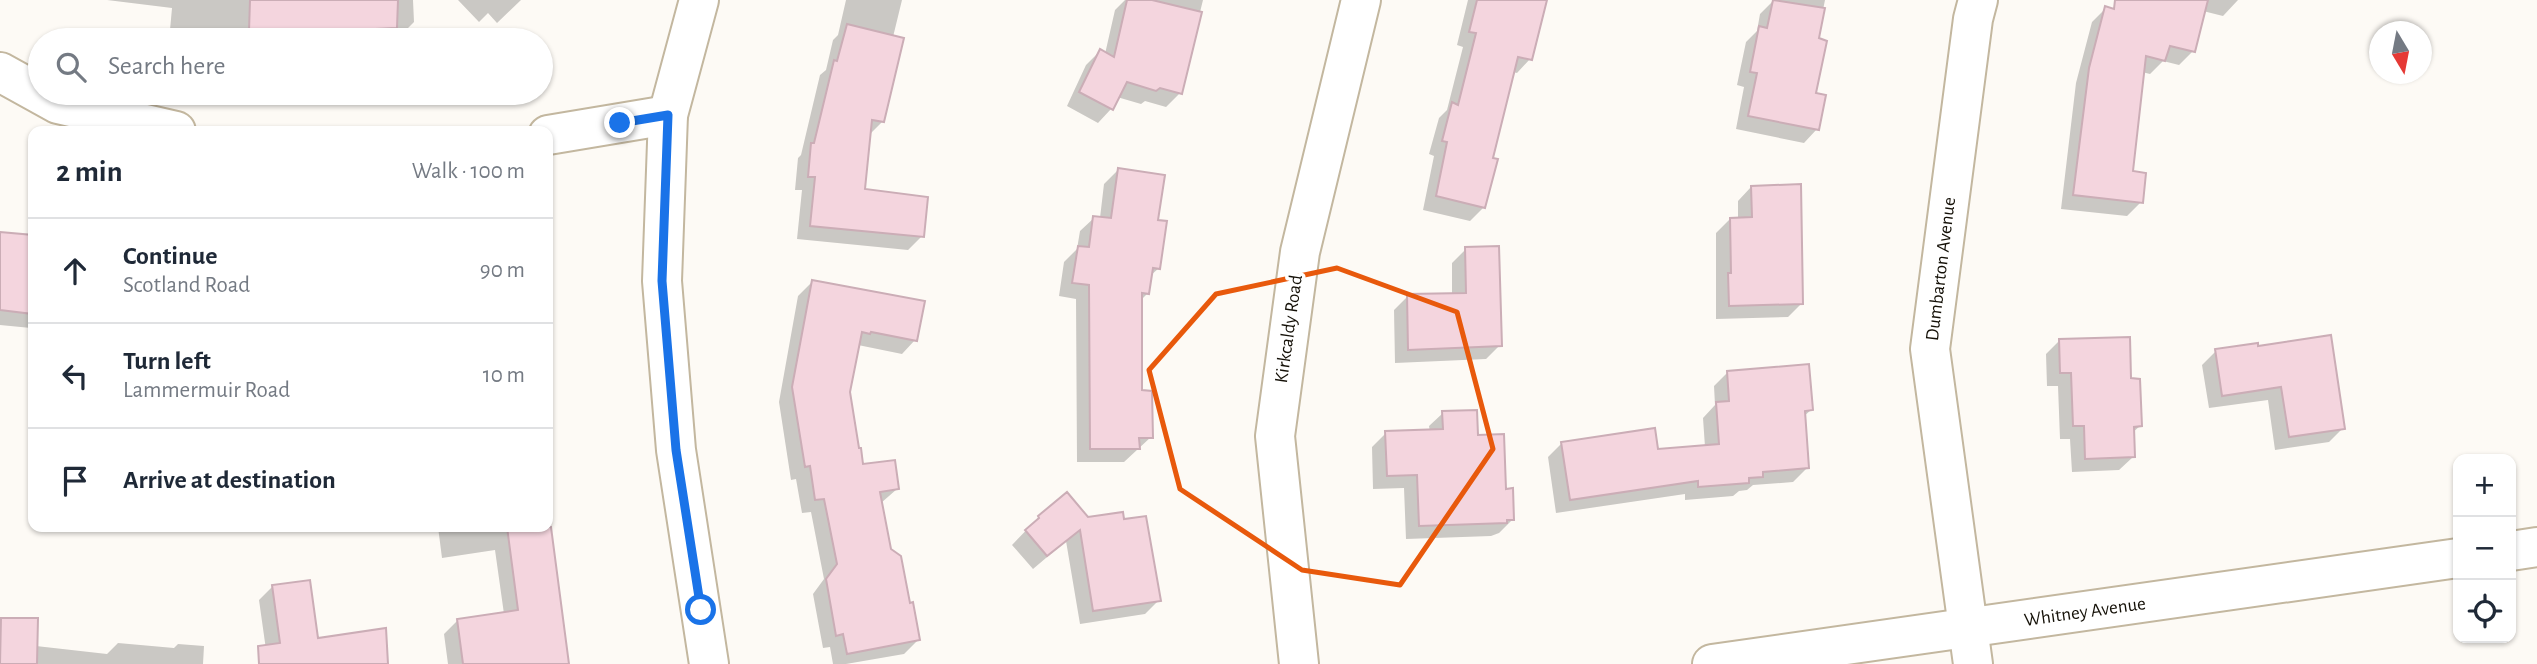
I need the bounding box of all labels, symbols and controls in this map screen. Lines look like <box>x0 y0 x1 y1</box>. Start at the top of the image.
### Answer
north arrow <box>2369 21 2432 84</box>
search box <box>28 28 553 105</box>
icon: search <box>52 48 90 86</box>
text: Search here <box>108 53 226 79</box>
route end <box>604 107 635 138</box>
text: 2 min <box>56 157 123 187</box>
text: Walk · 100 m <box>412 160 525 183</box>
street label: Dumbarton Avenue <box>1923 196 1959 342</box>
text: Continue <box>123 243 218 269</box>
icon: ahead <box>56 252 94 290</box>
text: 90 m <box>480 259 525 282</box>
text: Scotland Road <box>123 274 250 297</box>
street label: Kirkcaldy Road <box>1272 274 1306 384</box>
text: Turn left <box>123 348 211 374</box>
icon: left <box>56 357 94 395</box>
text: 10 m <box>483 364 525 387</box>
text: Lammermuir Road <box>123 379 290 402</box>
map controls <box>2453 454 2516 643</box>
button: + <box>2453 454 2516 517</box>
icon: arrive <box>56 462 94 500</box>
text: Arrive at destination <box>123 467 336 493</box>
button: − <box>2453 517 2516 580</box>
button: locate <box>2453 580 2516 643</box>
route start <box>685 594 716 625</box>
street label: Whitney Avenue <box>2023 594 2147 630</box>

